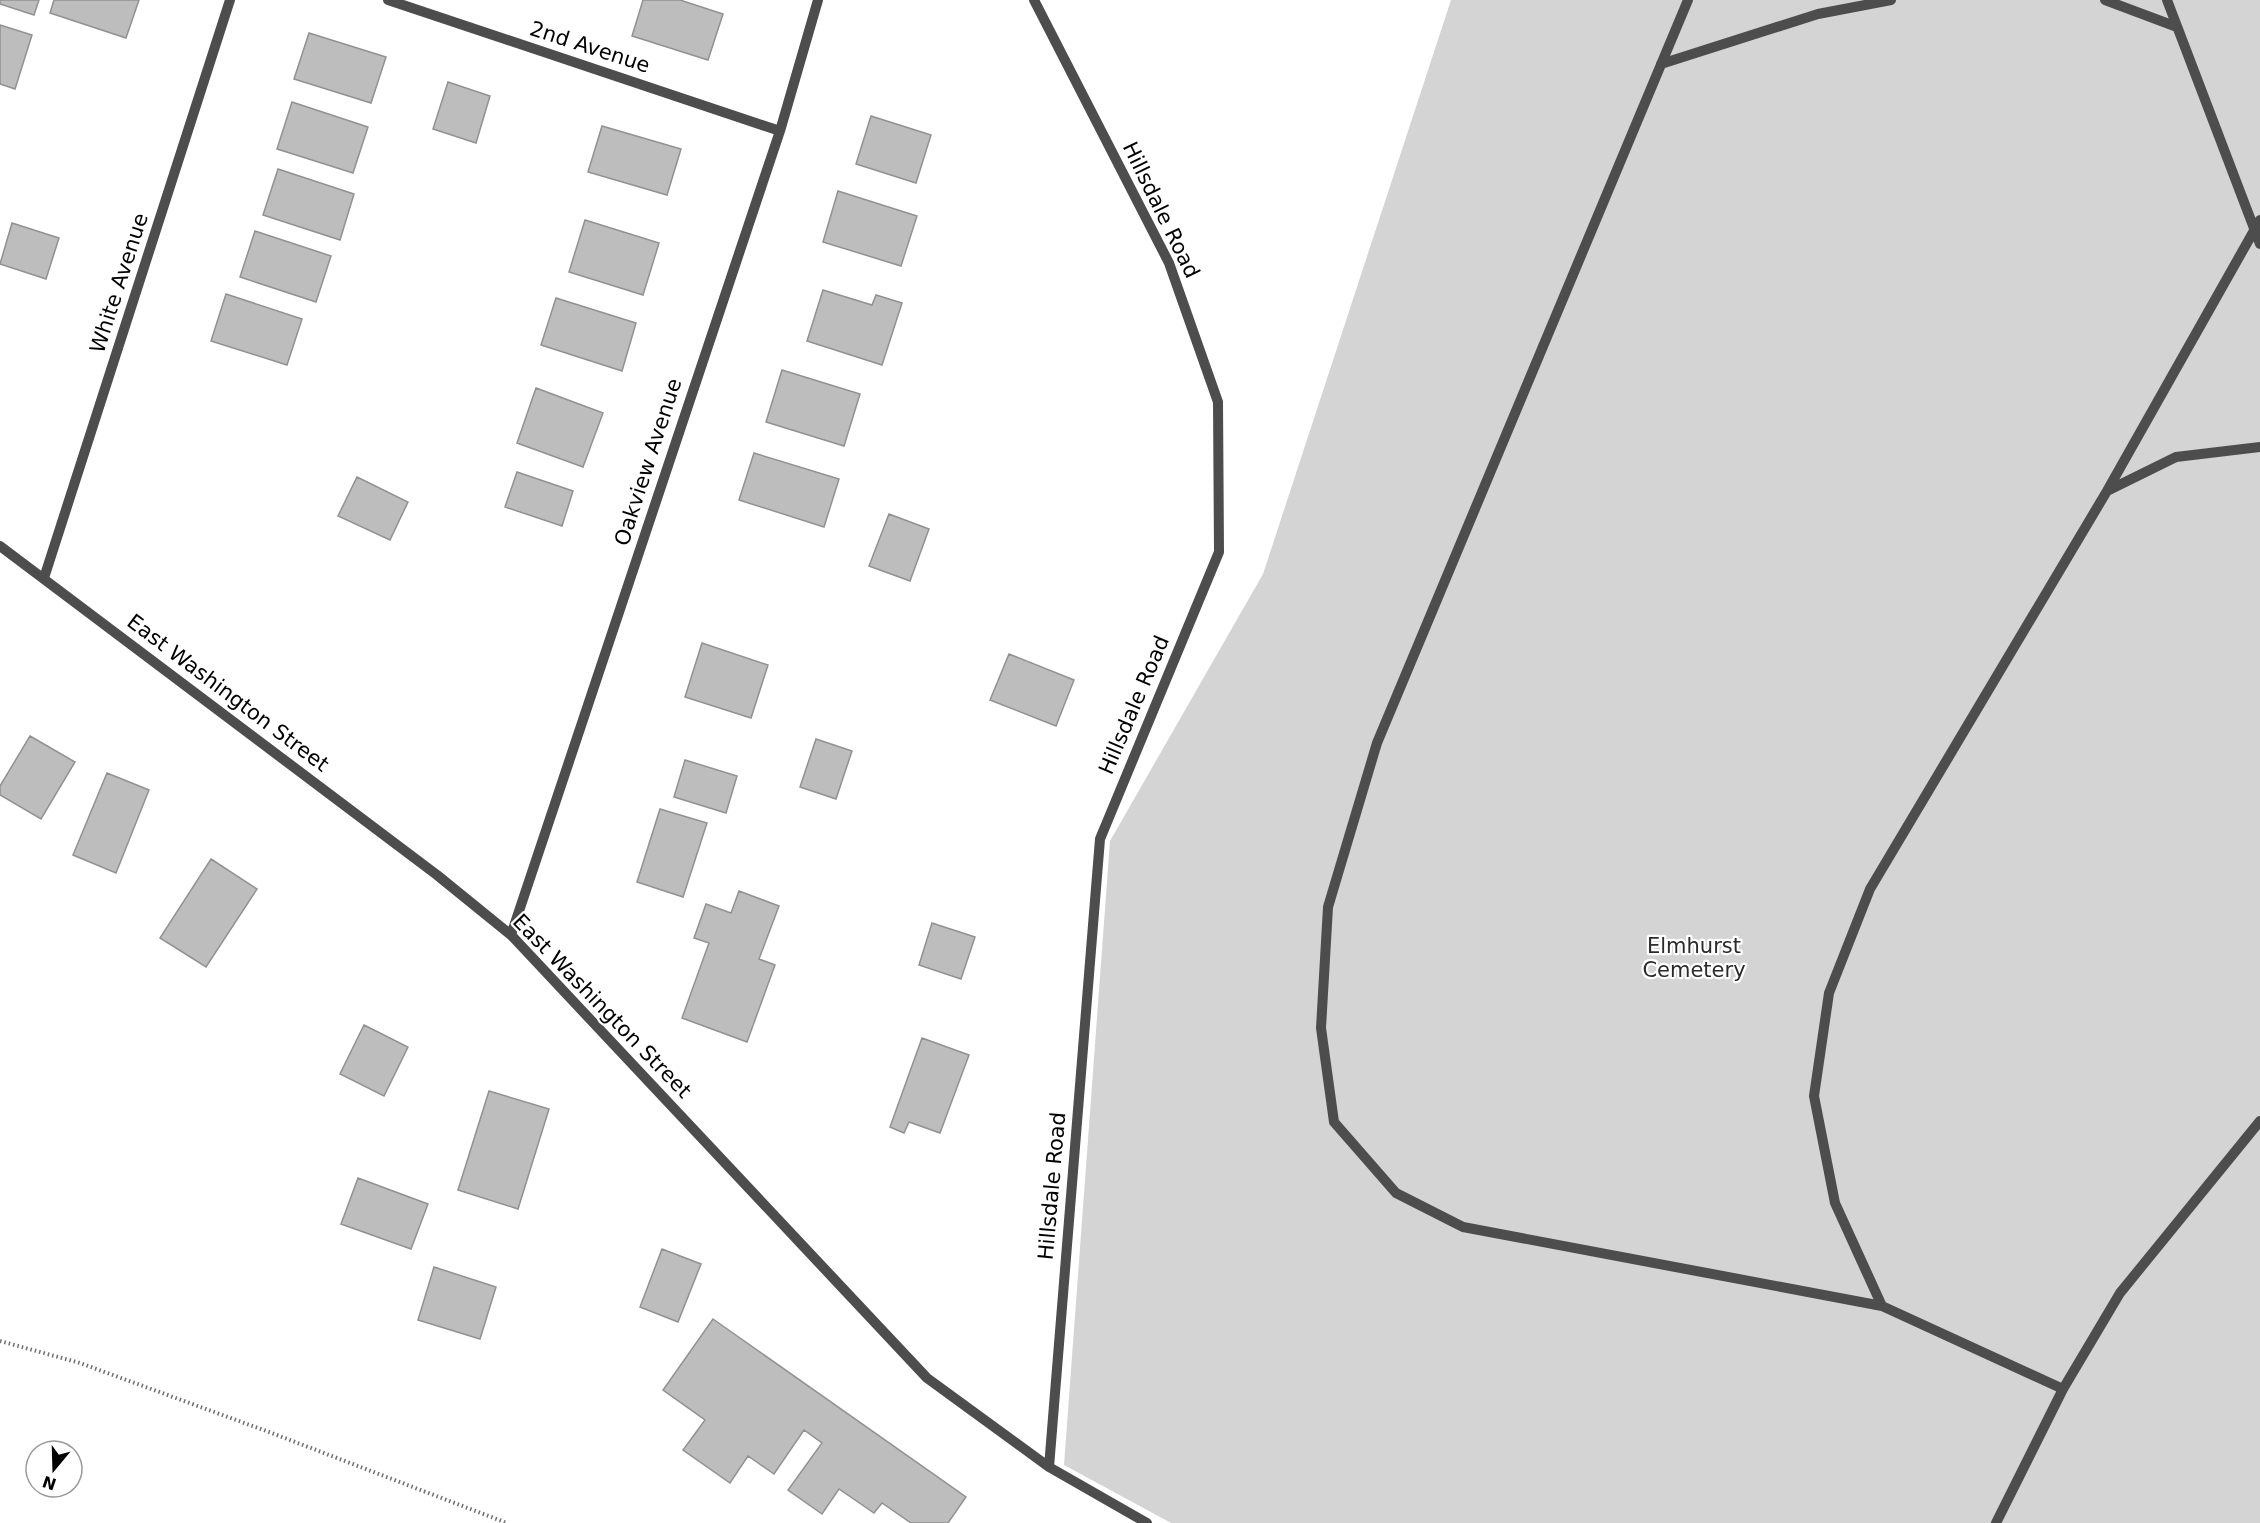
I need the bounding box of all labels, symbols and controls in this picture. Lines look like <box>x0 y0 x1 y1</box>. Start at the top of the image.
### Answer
street label: 2nd Avenue <box>527 16 653 78</box>
street label: Hillsdale Road <box>1118 138 1204 282</box>
street label: White Avenue <box>85 210 153 356</box>
street label: Oakview Avenue <box>610 375 686 549</box>
street label: East Washington Street <box>123 609 333 777</box>
street label: Hillsdale Road <box>1094 632 1174 778</box>
street label: East Washington Street <box>508 909 696 1103</box>
park label: Elmhurst Cemetery <box>1642 934 1746 982</box>
street label: Hillsdale Road <box>1034 1111 1070 1261</box>
north arrow <box>24 1439 84 1499</box>
text: N <box>40 1472 59 1494</box>

